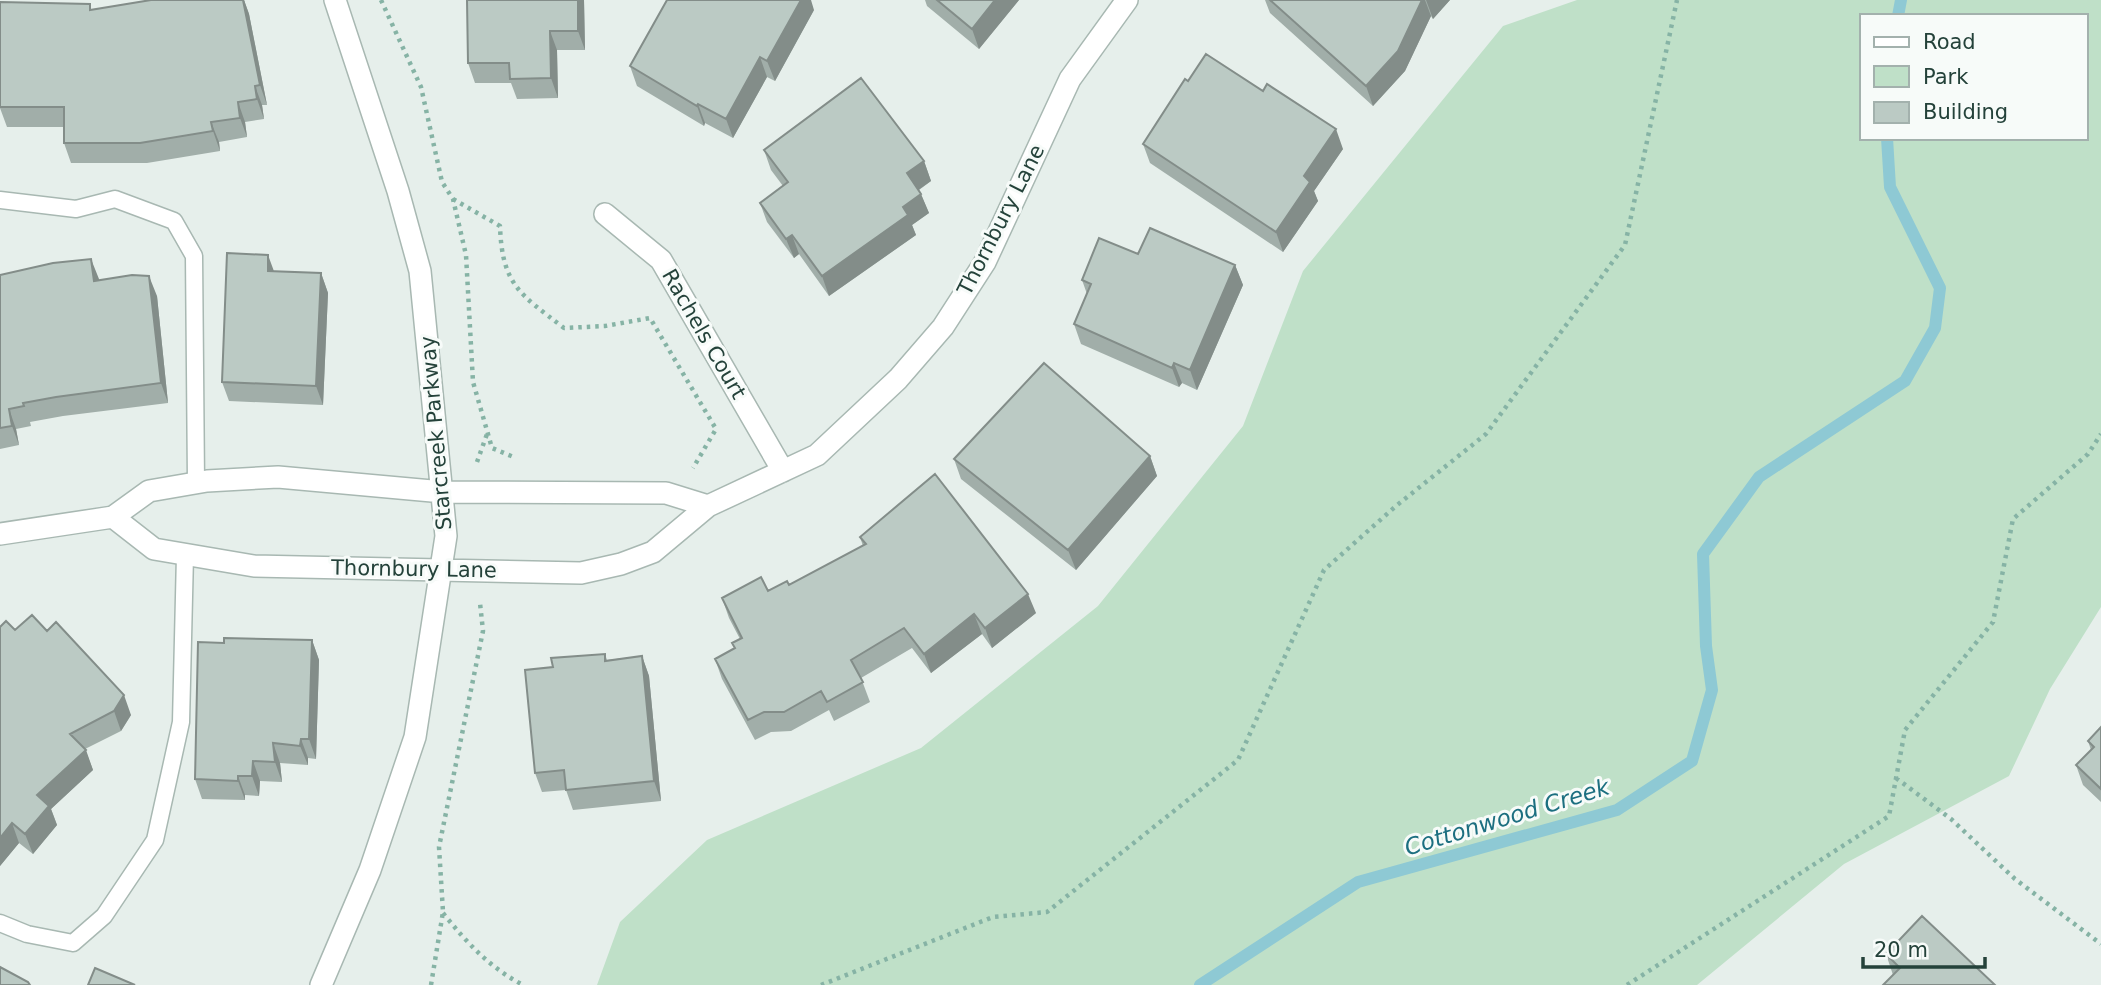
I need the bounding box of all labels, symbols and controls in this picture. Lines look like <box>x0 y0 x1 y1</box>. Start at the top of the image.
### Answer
legend <box>1860 14 2087 140</box>
text: Road <box>1923 30 1976 54</box>
text: Park <box>1923 65 1969 89</box>
text: Building <box>1923 100 2008 124</box>
street label: Thornbury Lane <box>952 141 1049 300</box>
street label: Rachels Court <box>657 265 751 403</box>
street label: Starcreek Parkway <box>416 335 456 531</box>
street label: Thornbury Lane <box>330 556 497 582</box>
water label: Cottonwood Creek <box>1401 773 1614 861</box>
scale bar <box>1863 926 1986 970</box>
text: 20 m <box>1874 938 1928 962</box>

